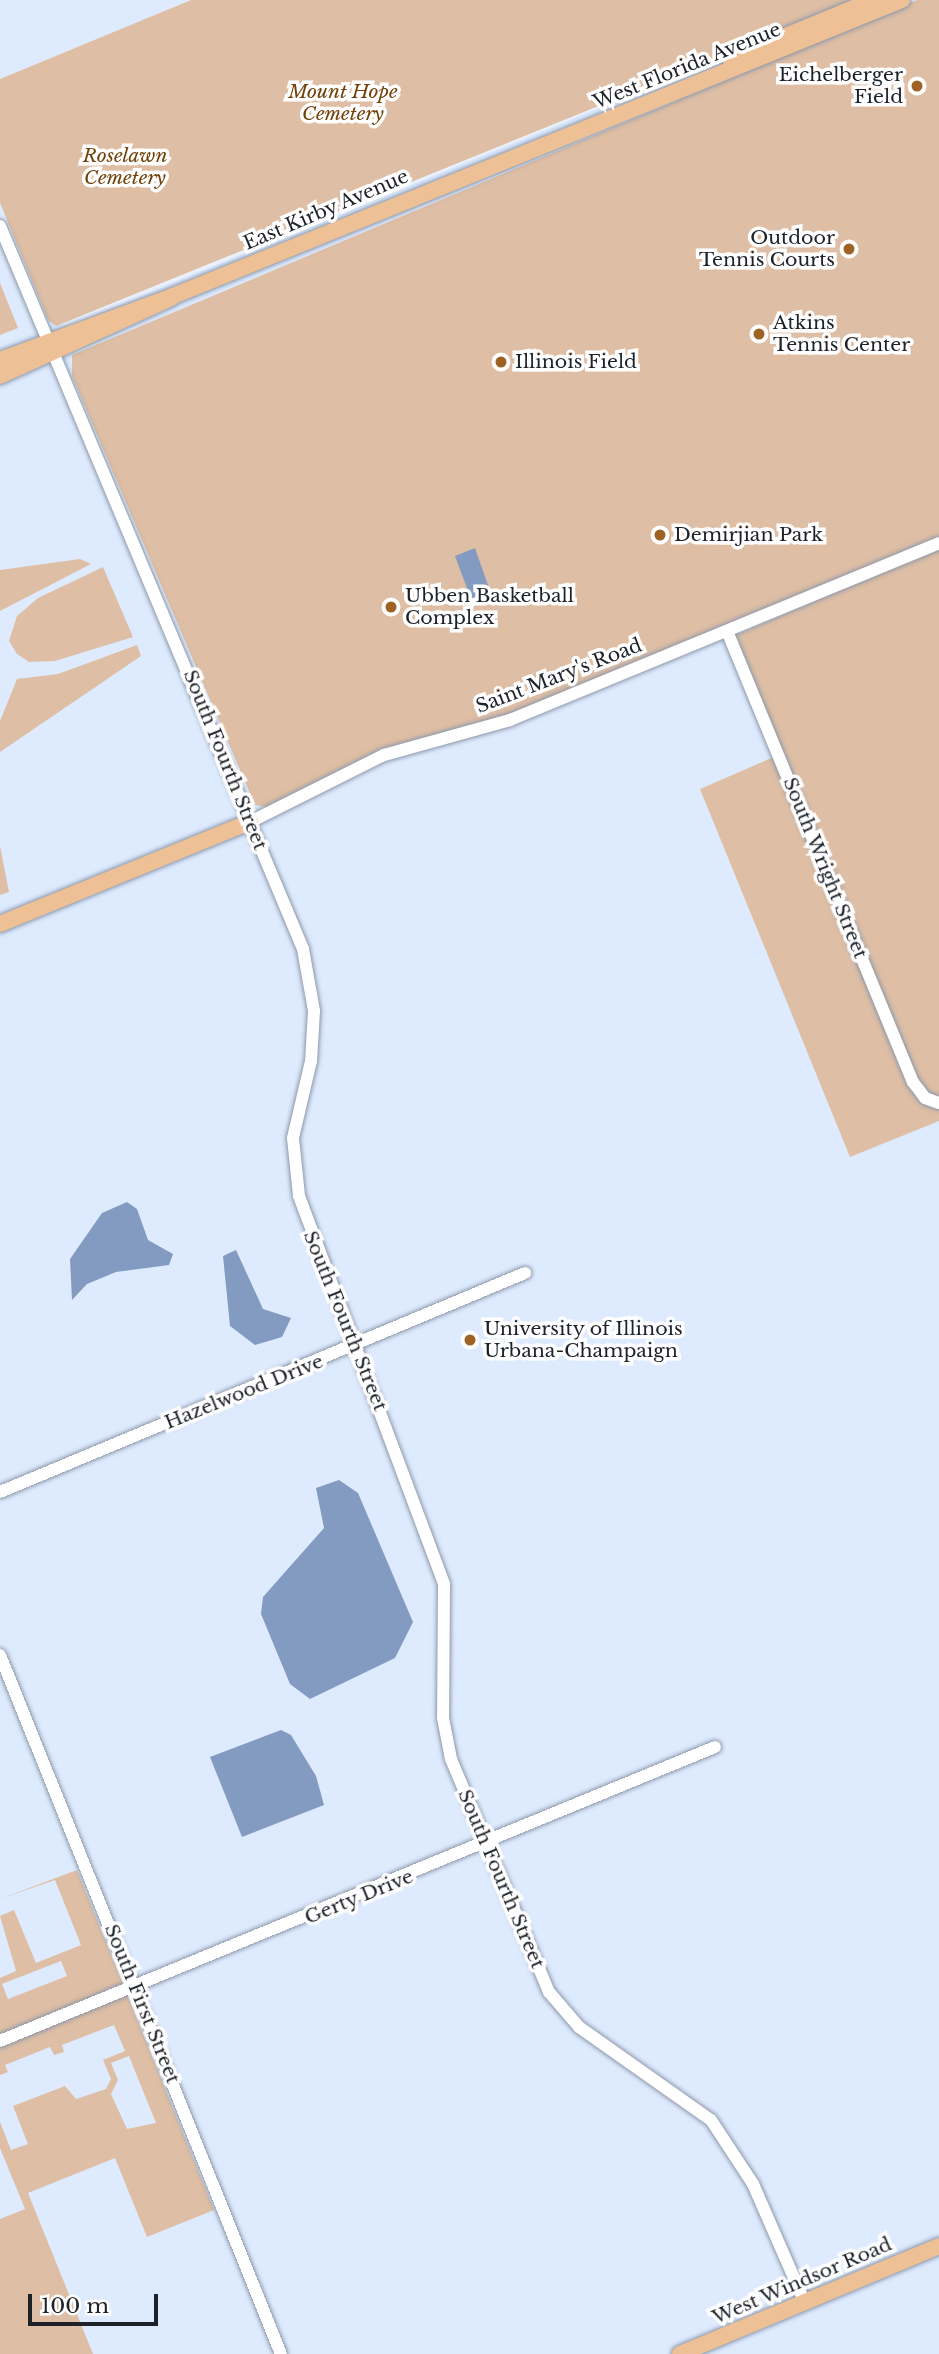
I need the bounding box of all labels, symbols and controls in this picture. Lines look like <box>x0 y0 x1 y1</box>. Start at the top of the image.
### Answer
street label: West Florida Avenue <box>590 18 784 114</box>
place label: Eichelberger Field <box>779 64 903 108</box>
marker: Eichelberger Field <box>909 78 925 94</box>
park label: Mount Hope Cemetery <box>288 81 398 125</box>
park label: Roselawn Cemetery <box>83 145 167 189</box>
street label: East Kirby Avenue <box>240 165 412 255</box>
place label: Outdoor Tennis Courts <box>699 227 835 271</box>
marker: Outdoor Tennis Courts <box>841 241 857 257</box>
place label: Atkins Tennis Center <box>773 312 910 356</box>
marker: Atkins Tennis Center <box>751 326 767 342</box>
place label: Illinois Field <box>515 351 637 373</box>
marker: Illinois Field <box>493 354 509 370</box>
place label: Demirjian Park <box>674 524 823 546</box>
marker: Demirjian Park <box>652 527 668 543</box>
place label: Ubben Basketball Complex <box>405 585 574 629</box>
marker: Ubben Basketball Complex <box>383 599 399 615</box>
street label: Saint Mary's Road <box>473 634 645 718</box>
street label: South Fourth Street <box>178 667 272 853</box>
street label: South Wright Street <box>778 774 872 962</box>
street label: South Fourth Street <box>298 1228 392 1414</box>
place label: University of Illinois Urbana-Champaign <box>484 1318 683 1362</box>
marker: University of Illinois Urbana-Champaign <box>462 1332 478 1348</box>
street label: Hazelwood Drive <box>161 1350 327 1434</box>
street label: South Fourth Street <box>453 1786 549 1972</box>
street label: Gerty Drive <box>301 1865 417 1929</box>
street label: South First Street <box>100 1921 184 2087</box>
street label: West Windsor Road <box>708 2233 896 2329</box>
scale bar <box>32 2280 161 2324</box>
text: 100 m <box>41 2293 109 2319</box>

